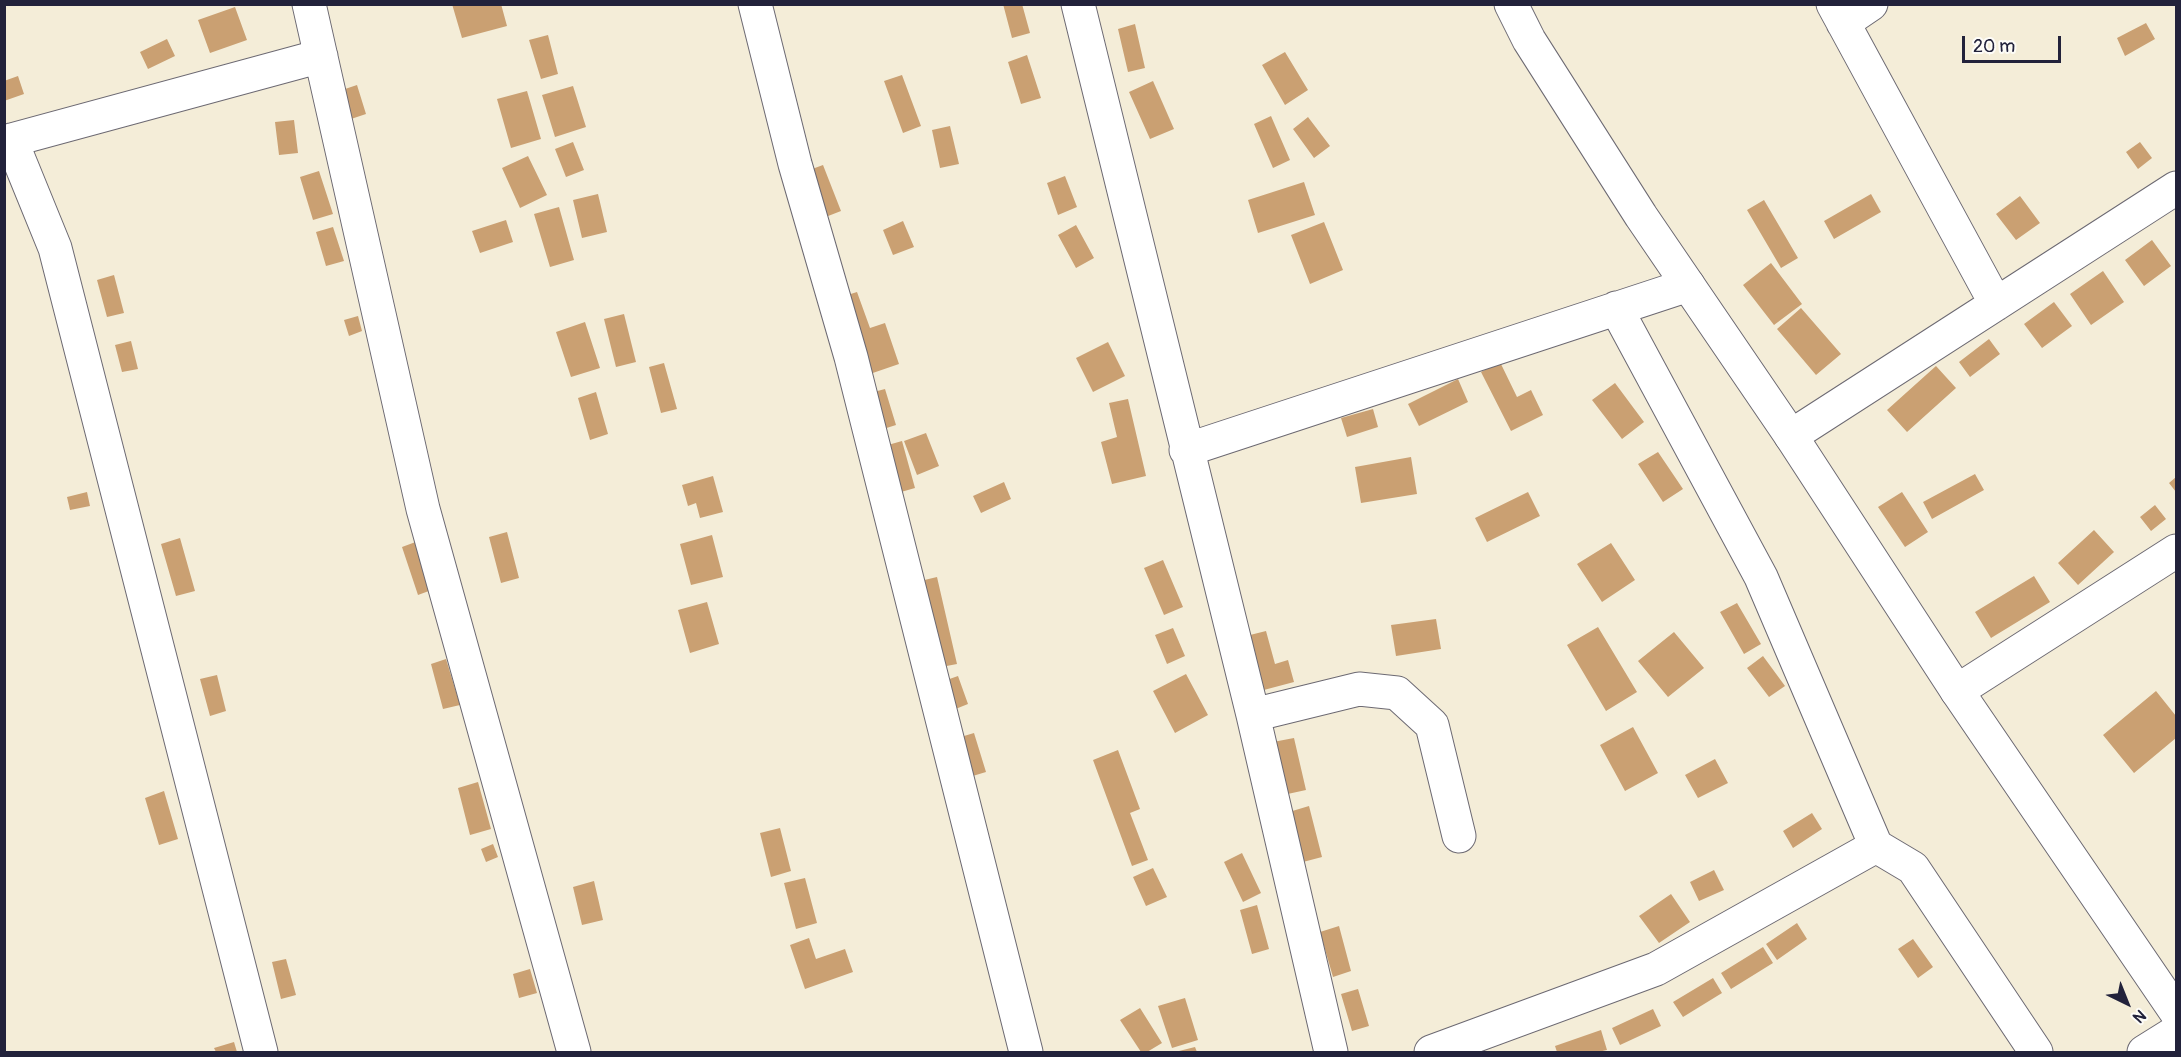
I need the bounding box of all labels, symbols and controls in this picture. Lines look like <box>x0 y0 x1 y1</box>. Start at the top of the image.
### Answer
scale bar <box>1965 24 2064 62</box>
text: 20 m <box>1973 35 2015 58</box>
north arrow <box>2097 973 2157 1033</box>
text: N <box>2129 1005 2150 1027</box>

